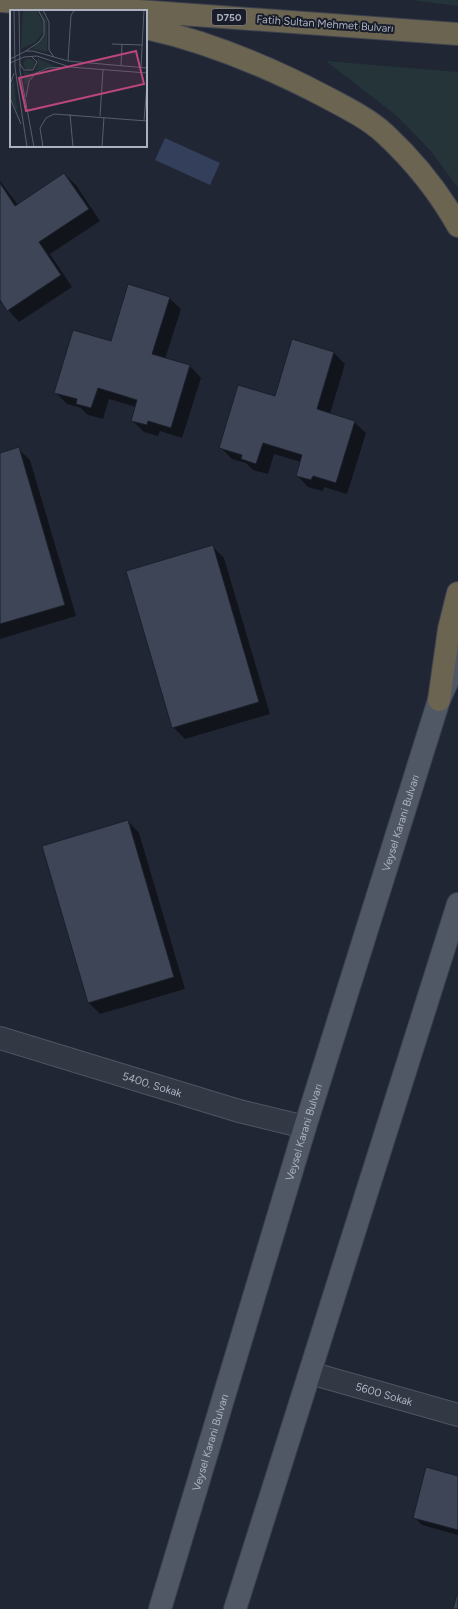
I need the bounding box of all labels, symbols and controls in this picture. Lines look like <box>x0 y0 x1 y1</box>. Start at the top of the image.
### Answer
road number: D750 <box>212 9 246 25</box>
inset map <box>10 10 147 147</box>
street label: Fatih Sultan Mehmet Bulvarı <box>256 13 394 35</box>
street label: Veysel Karani Bulvarı <box>379 773 422 873</box>
street label: 5400. Sokak <box>121 1069 184 1100</box>
street label: Veysel Karani Bulvarı <box>283 1082 325 1182</box>
street label: 5600 Sokak <box>354 1380 415 1408</box>
street label: Veysel Karani Bulvarı <box>189 1392 231 1493</box>

